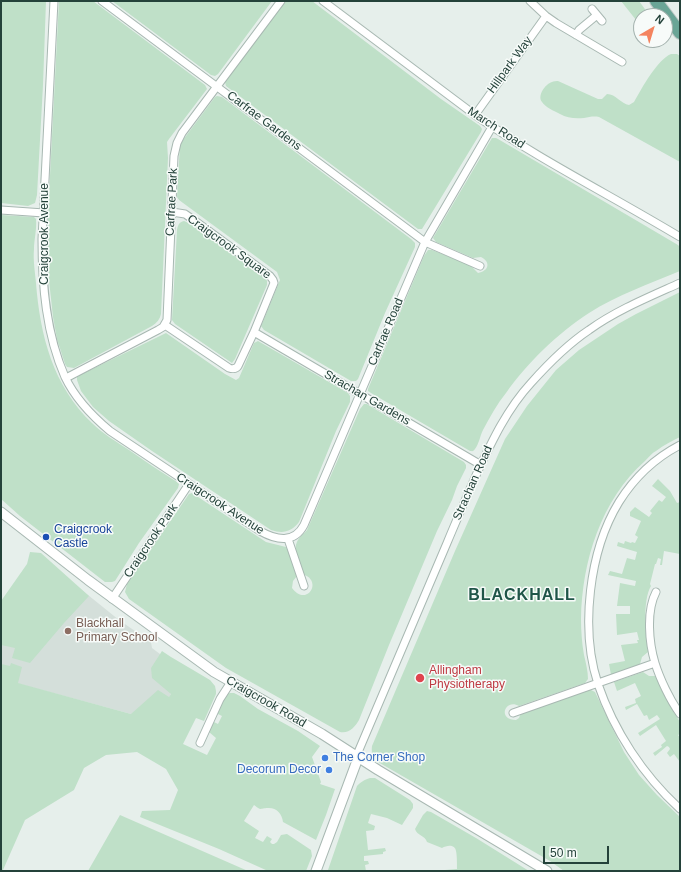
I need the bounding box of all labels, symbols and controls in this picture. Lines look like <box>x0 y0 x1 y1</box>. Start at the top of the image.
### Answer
north arrow <box>633 8 673 48</box>
text: N <box>653 12 667 27</box>
street label: Hillpark Way <box>485 34 535 96</box>
street label: Carfrae Gardens <box>224 88 304 154</box>
street label: March Road <box>465 104 527 152</box>
street label: Carfrae Park <box>163 168 181 236</box>
street label: Craigcrook Avenue <box>38 183 52 285</box>
street label: Craigcrook Square <box>184 212 274 282</box>
street label: Carfrae Road <box>365 296 407 368</box>
street label: Strachan Gardens <box>321 367 413 429</box>
street label: Strachan Road <box>450 444 496 522</box>
street label: Craigcrook Avenue <box>173 470 267 538</box>
street label: Craigcrook Park <box>121 501 181 581</box>
place label: Craigcrook Castle <box>54 523 112 551</box>
marker: Craigcrook Castle <box>41 532 51 542</box>
district label: BLACKHALL <box>468 586 576 606</box>
place label: Blackhall Primary School <box>76 617 157 645</box>
marker: Blackhall Primary School <box>63 626 73 636</box>
place label: Allingham Physiotherapy <box>429 664 505 692</box>
marker: Allingham Physiotherapy <box>414 672 426 684</box>
street label: Craigcrook Road <box>223 673 309 731</box>
place label: The Corner Shop <box>333 751 425 765</box>
marker: The Corner Shop <box>320 753 330 763</box>
place label: Decorum Decor <box>237 763 321 777</box>
marker: Decorum Decor <box>324 765 334 775</box>
scale bar <box>545 838 611 864</box>
text: 50 m <box>550 846 577 860</box>

